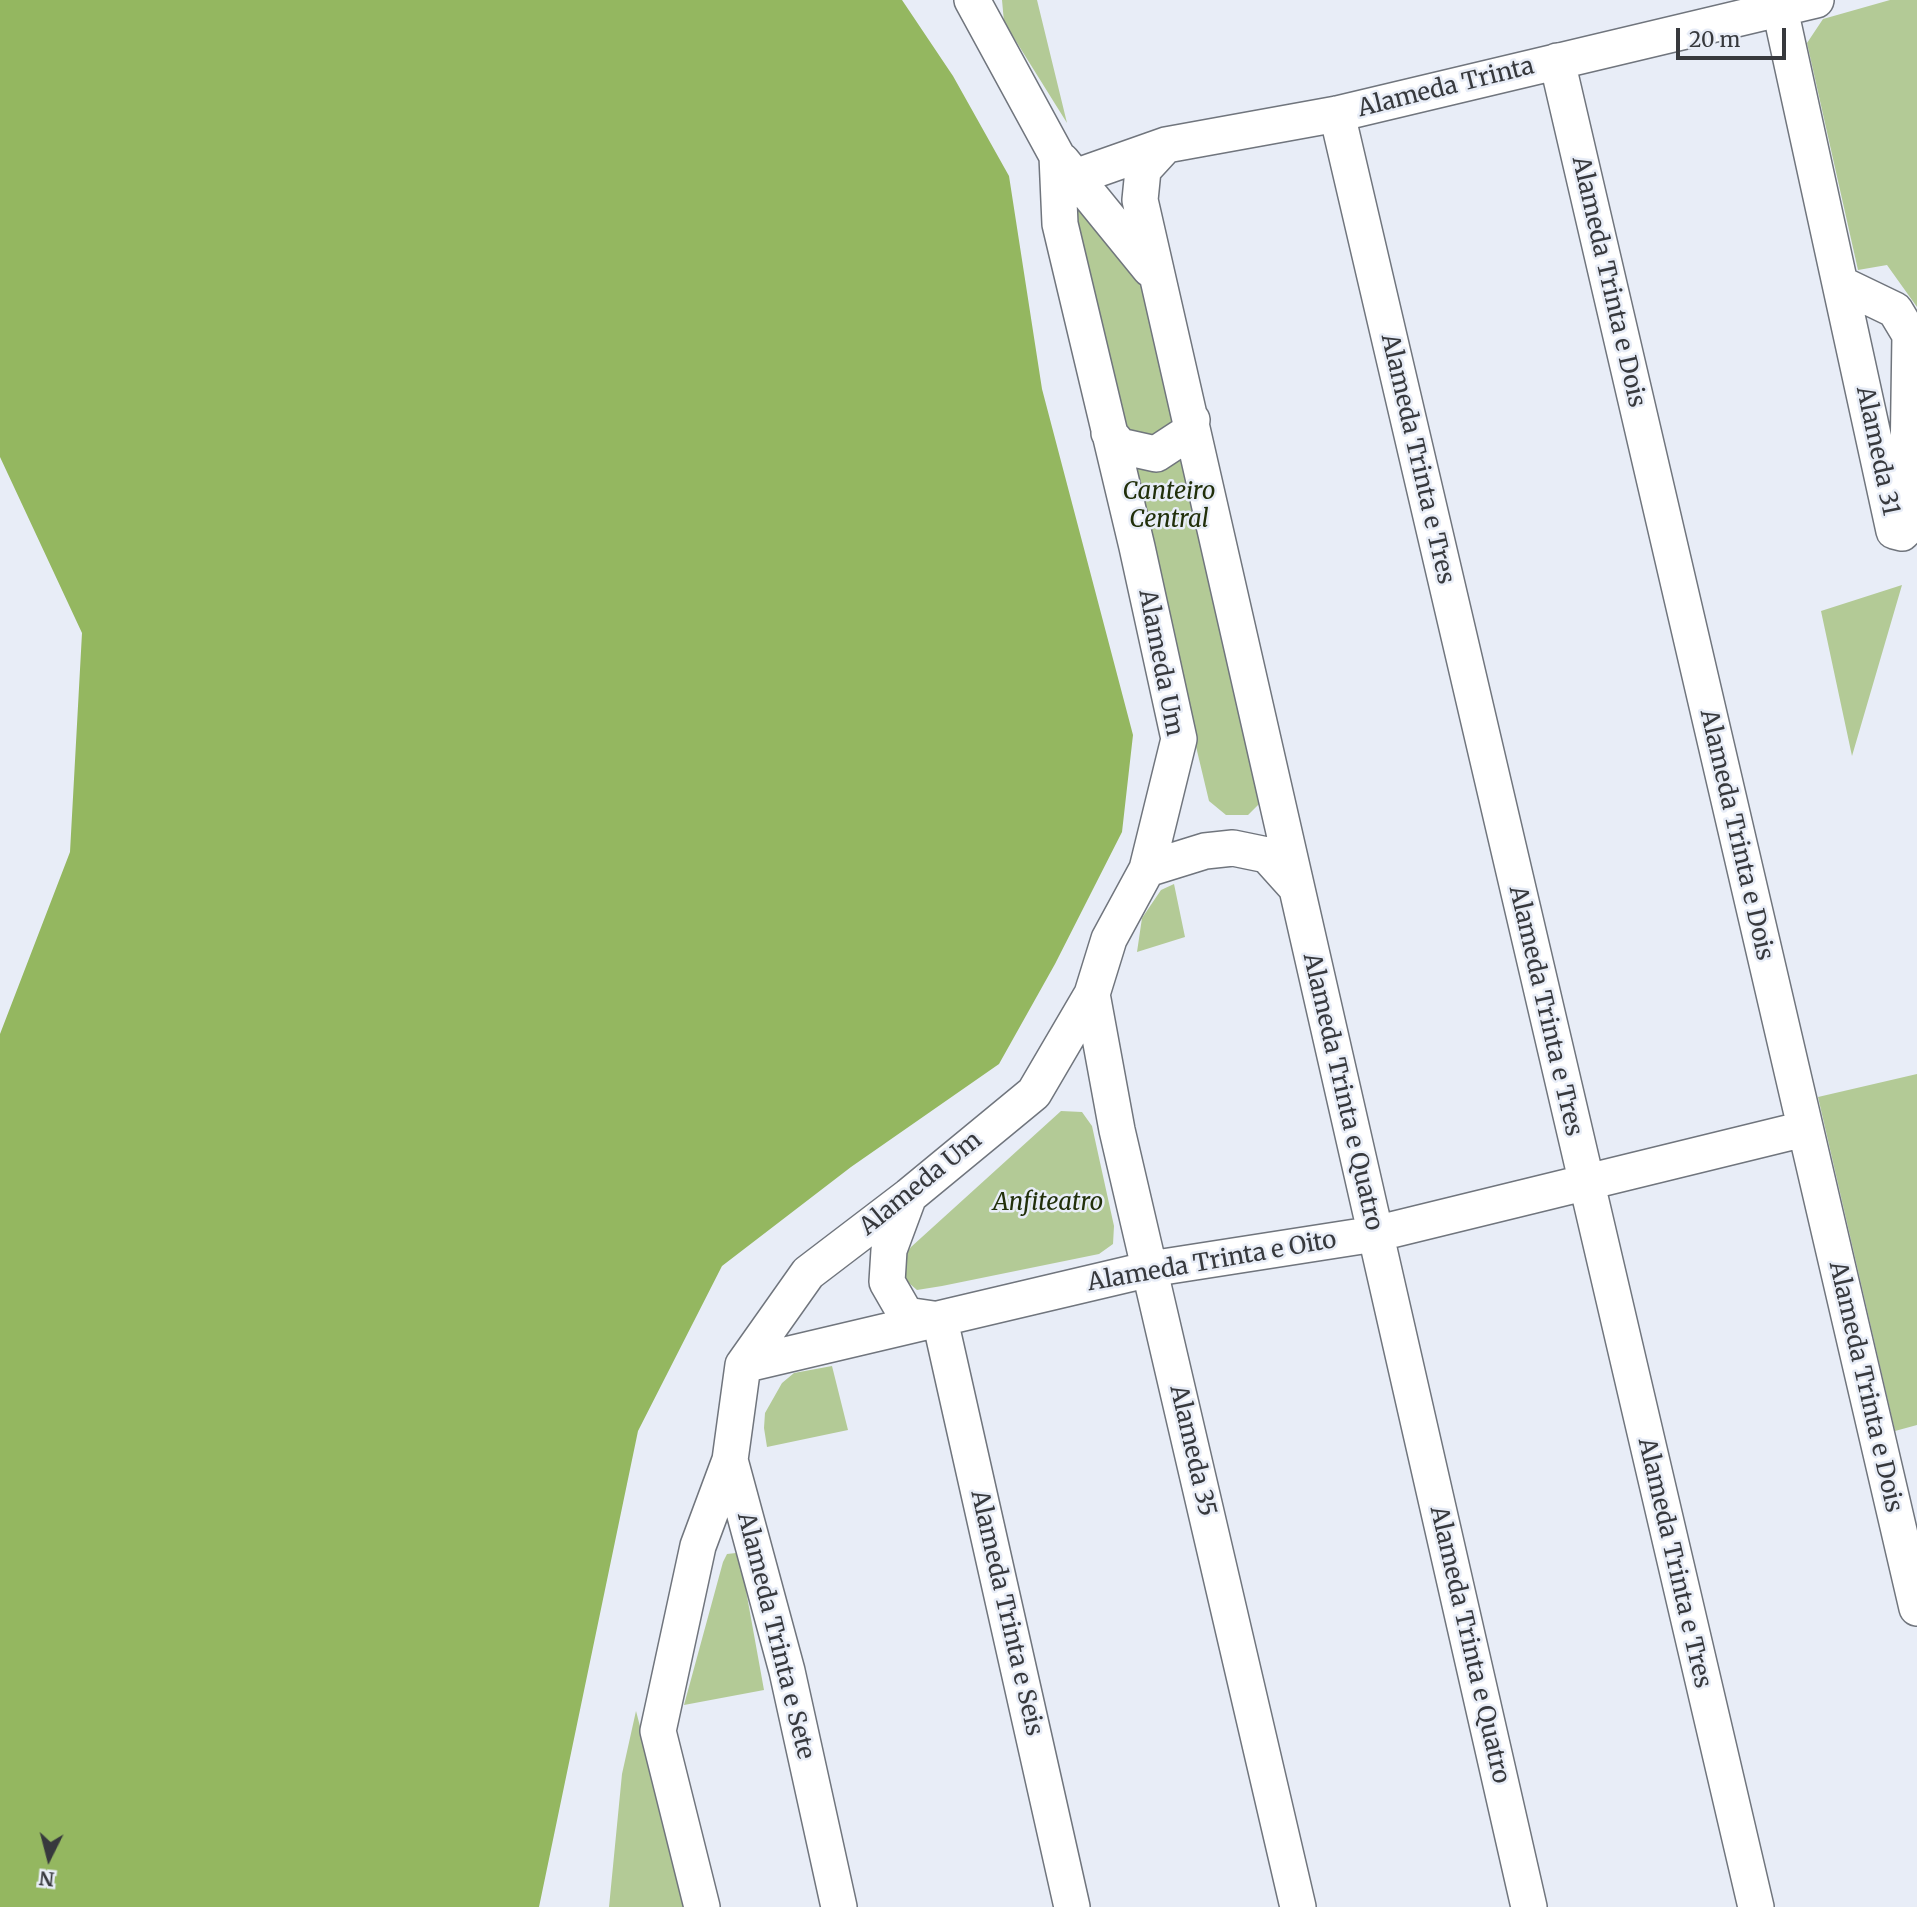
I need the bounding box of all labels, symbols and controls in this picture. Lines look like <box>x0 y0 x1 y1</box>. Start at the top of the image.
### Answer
scale bar <box>1679 14 1789 58</box>
text: 20 m <box>1689 26 1740 53</box>
street label: Alameda Trinta <box>1355 52 1537 124</box>
street label: Alameda Trinta e Dois <box>1565 154 1651 410</box>
street label: Alameda Trinta e Tres <box>1374 331 1460 587</box>
street label: Alameda 31 <box>1849 384 1905 518</box>
park label: Canteiro Central <box>1122 478 1216 534</box>
street label: Alameda Um <box>1132 587 1188 739</box>
street label: Alameda Trinta e Dois <box>1693 707 1779 963</box>
street label: Alameda Trinta e Tres <box>1502 883 1588 1139</box>
street label: Alameda Trinta e Quatro <box>1296 951 1388 1233</box>
street label: Alameda Um <box>854 1126 988 1242</box>
park label: Anfiteatro <box>993 1189 1103 1217</box>
street label: Alameda Trinta e Oito <box>1085 1226 1339 1298</box>
street label: Alameda Trinta e Dois <box>1822 1259 1908 1515</box>
street label: Alameda 35 <box>1163 1383 1221 1519</box>
street label: Alameda Trinta e Tres <box>1631 1435 1717 1691</box>
street label: Alameda Trinta e Seis <box>964 1487 1048 1739</box>
street label: Alameda Trinta e Quatro <box>1423 1504 1515 1786</box>
street label: Alameda Trinta e Sete <box>730 1510 820 1762</box>
north arrow <box>14 1823 84 1893</box>
text: N <box>38 1866 56 1892</box>

